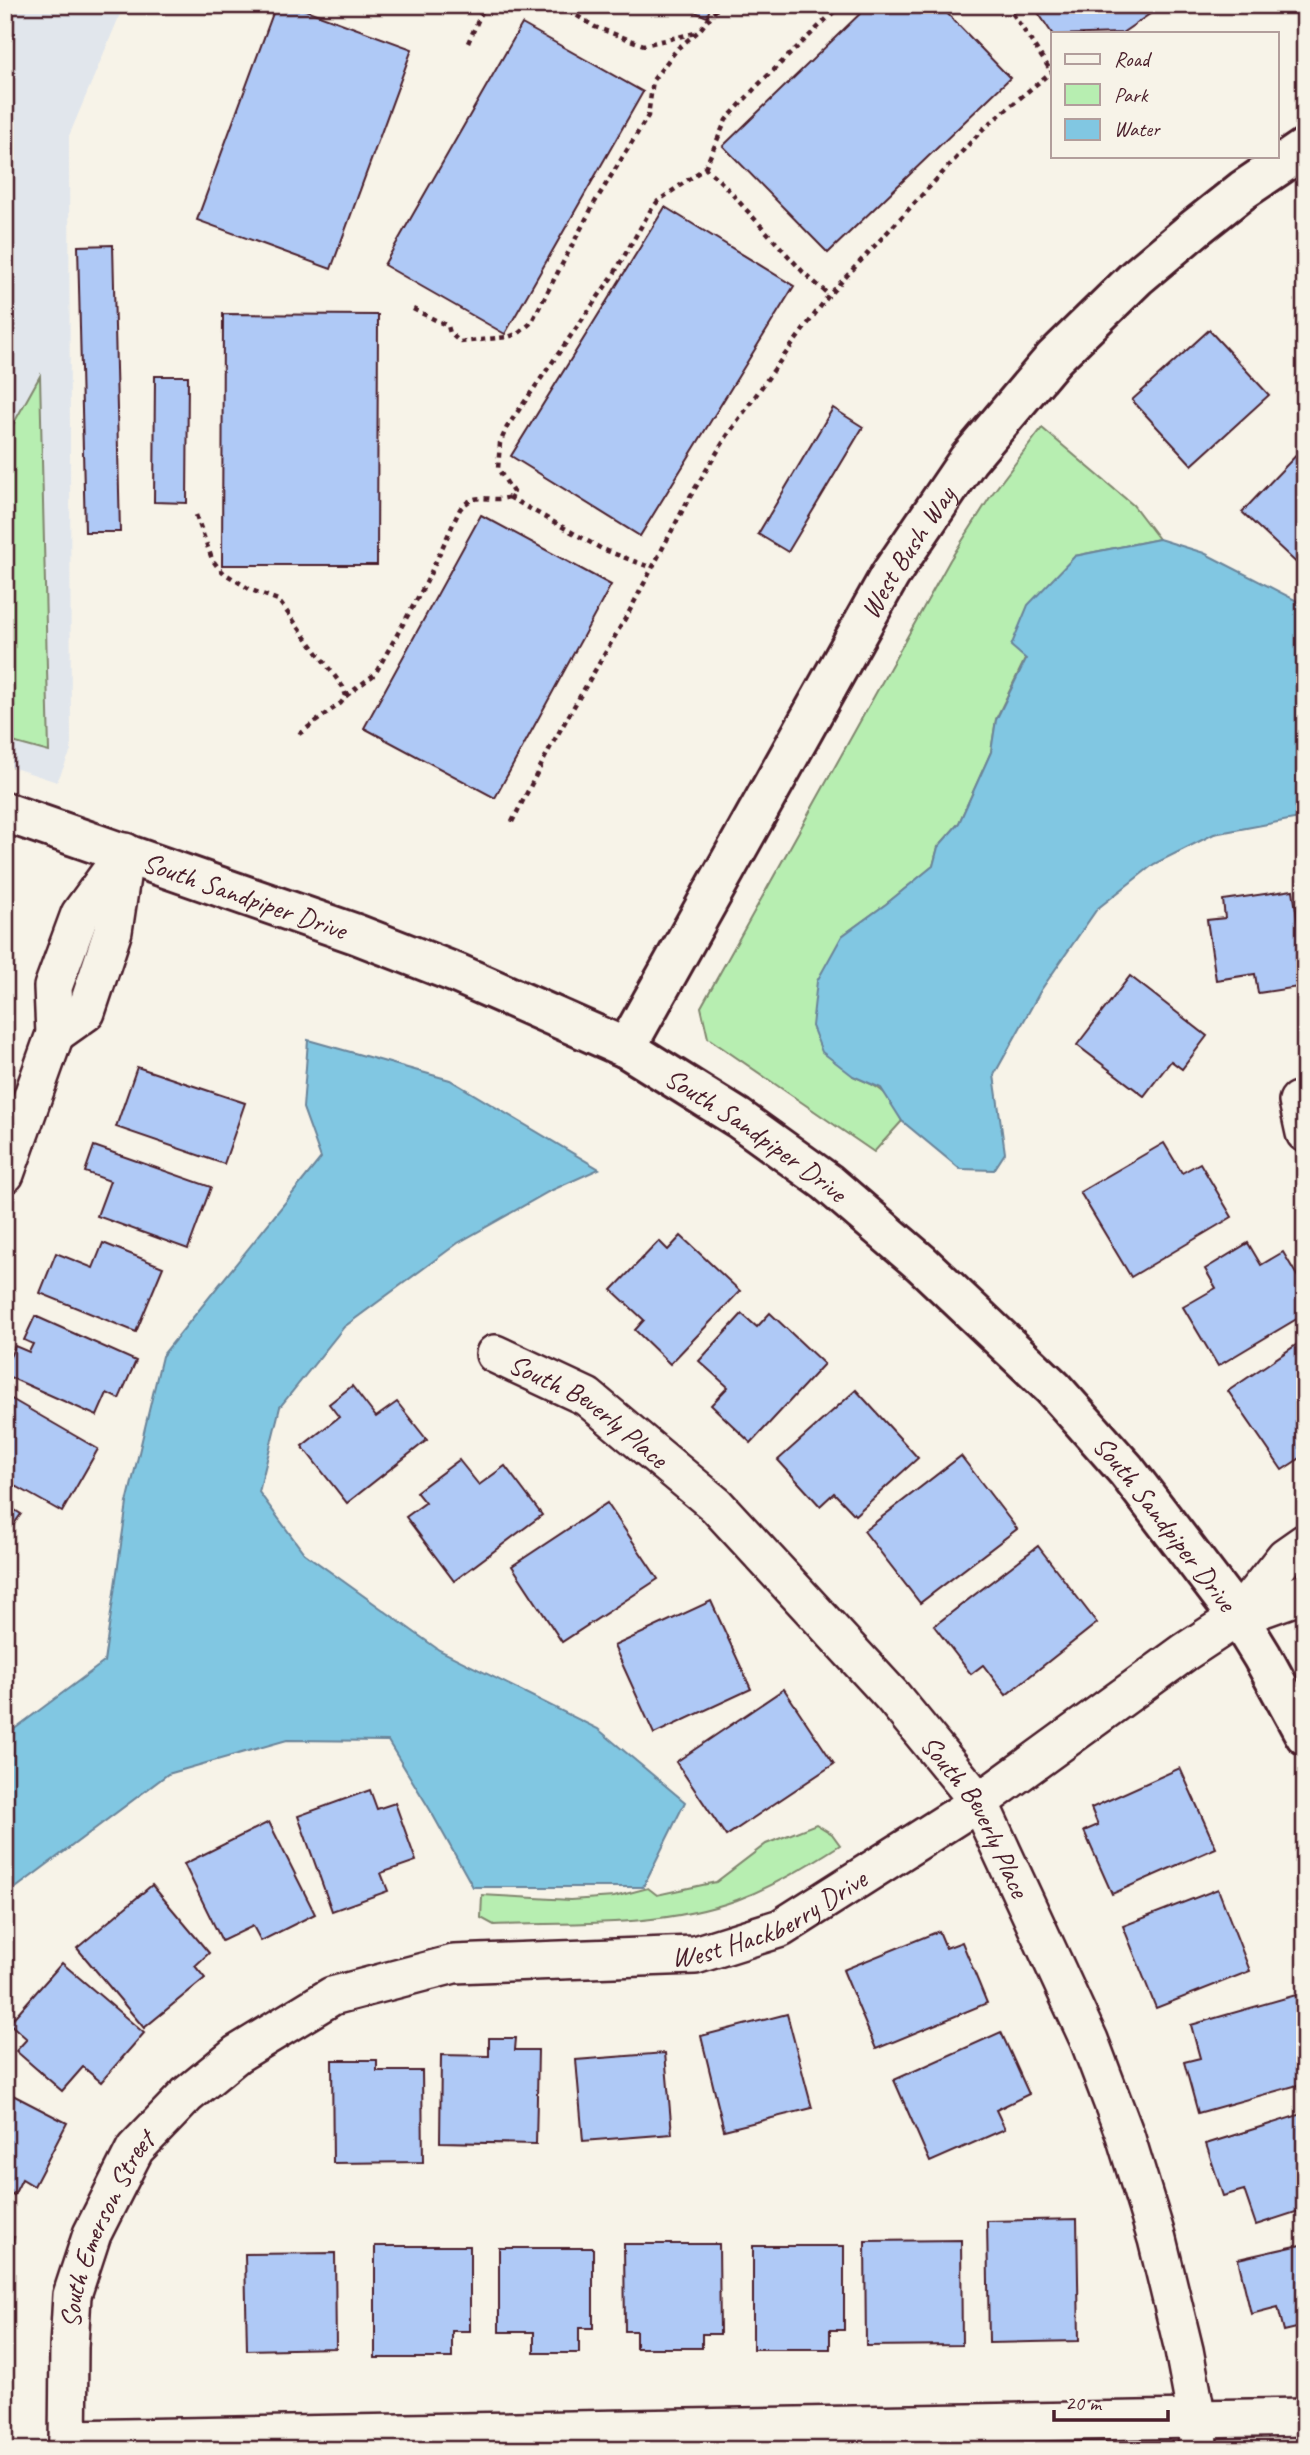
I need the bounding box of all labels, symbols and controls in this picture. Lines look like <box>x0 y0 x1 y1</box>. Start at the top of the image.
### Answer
legend <box>1051 32 1278 158</box>
text: Road <box>1114 46 1153 72</box>
text: Park <box>1114 82 1149 108</box>
text: Water <box>1114 116 1161 142</box>
street label: West Bush Way <box>852 477 964 625</box>
street label: South Sandpiper Drive <box>138 844 353 948</box>
street label: South Sandpiper Drive <box>659 1059 856 1210</box>
street label: South Beverly Place <box>504 1346 677 1476</box>
street label: South Sandpiper Drive <box>1086 1428 1246 1619</box>
street label: South Beverly Place <box>914 1728 1039 1904</box>
street label: West Hackberry Drive <box>671 1860 874 1973</box>
street label: South Emerson Street <box>53 2120 164 2329</box>
scale bar <box>1054 2378 1168 2422</box>
text: 20 m <box>1065 2390 1103 2416</box>

